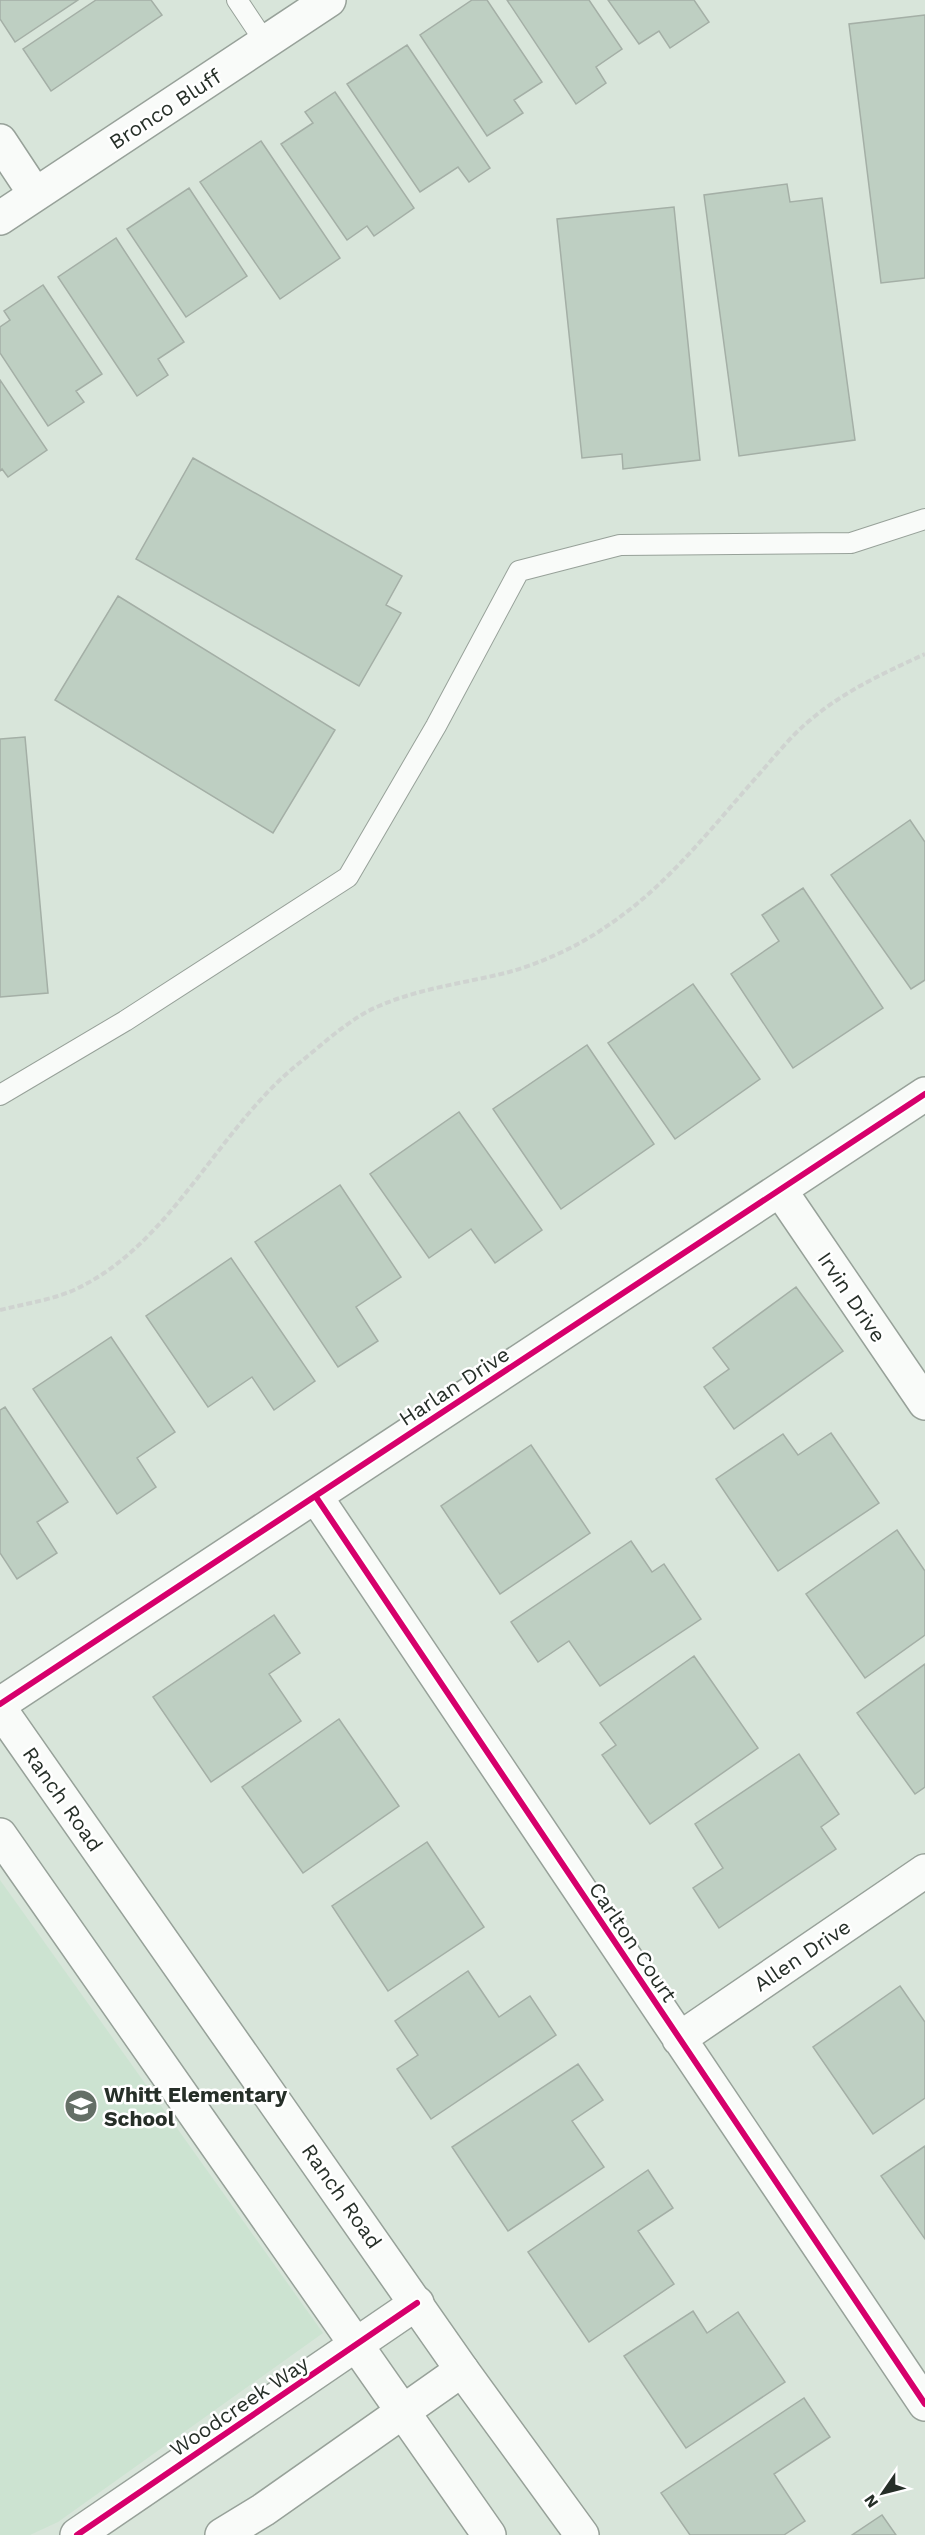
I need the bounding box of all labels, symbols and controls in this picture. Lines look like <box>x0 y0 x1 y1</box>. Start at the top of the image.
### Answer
street label: Bronco Bluff <box>104 63 226 155</box>
street label: Irvin Drive <box>813 1247 891 1347</box>
street label: Harlan Drive <box>394 1341 514 1431</box>
street label: Ranch Road <box>18 1742 108 1856</box>
street label: Carlton Court <box>584 1877 682 2007</box>
street label: Allen Drive <box>749 1914 855 1996</box>
place label: Whitt Elementary School <box>104 2082 287 2131</box>
school or university icon: Whitt Elementary School <box>63 2088 99 2124</box>
street label: Ranch Road <box>297 2139 387 2253</box>
street label: Woodcreek Way <box>165 2350 313 2462</box>
north arrow <box>853 2463 913 2523</box>
text: N <box>860 2491 882 2512</box>

